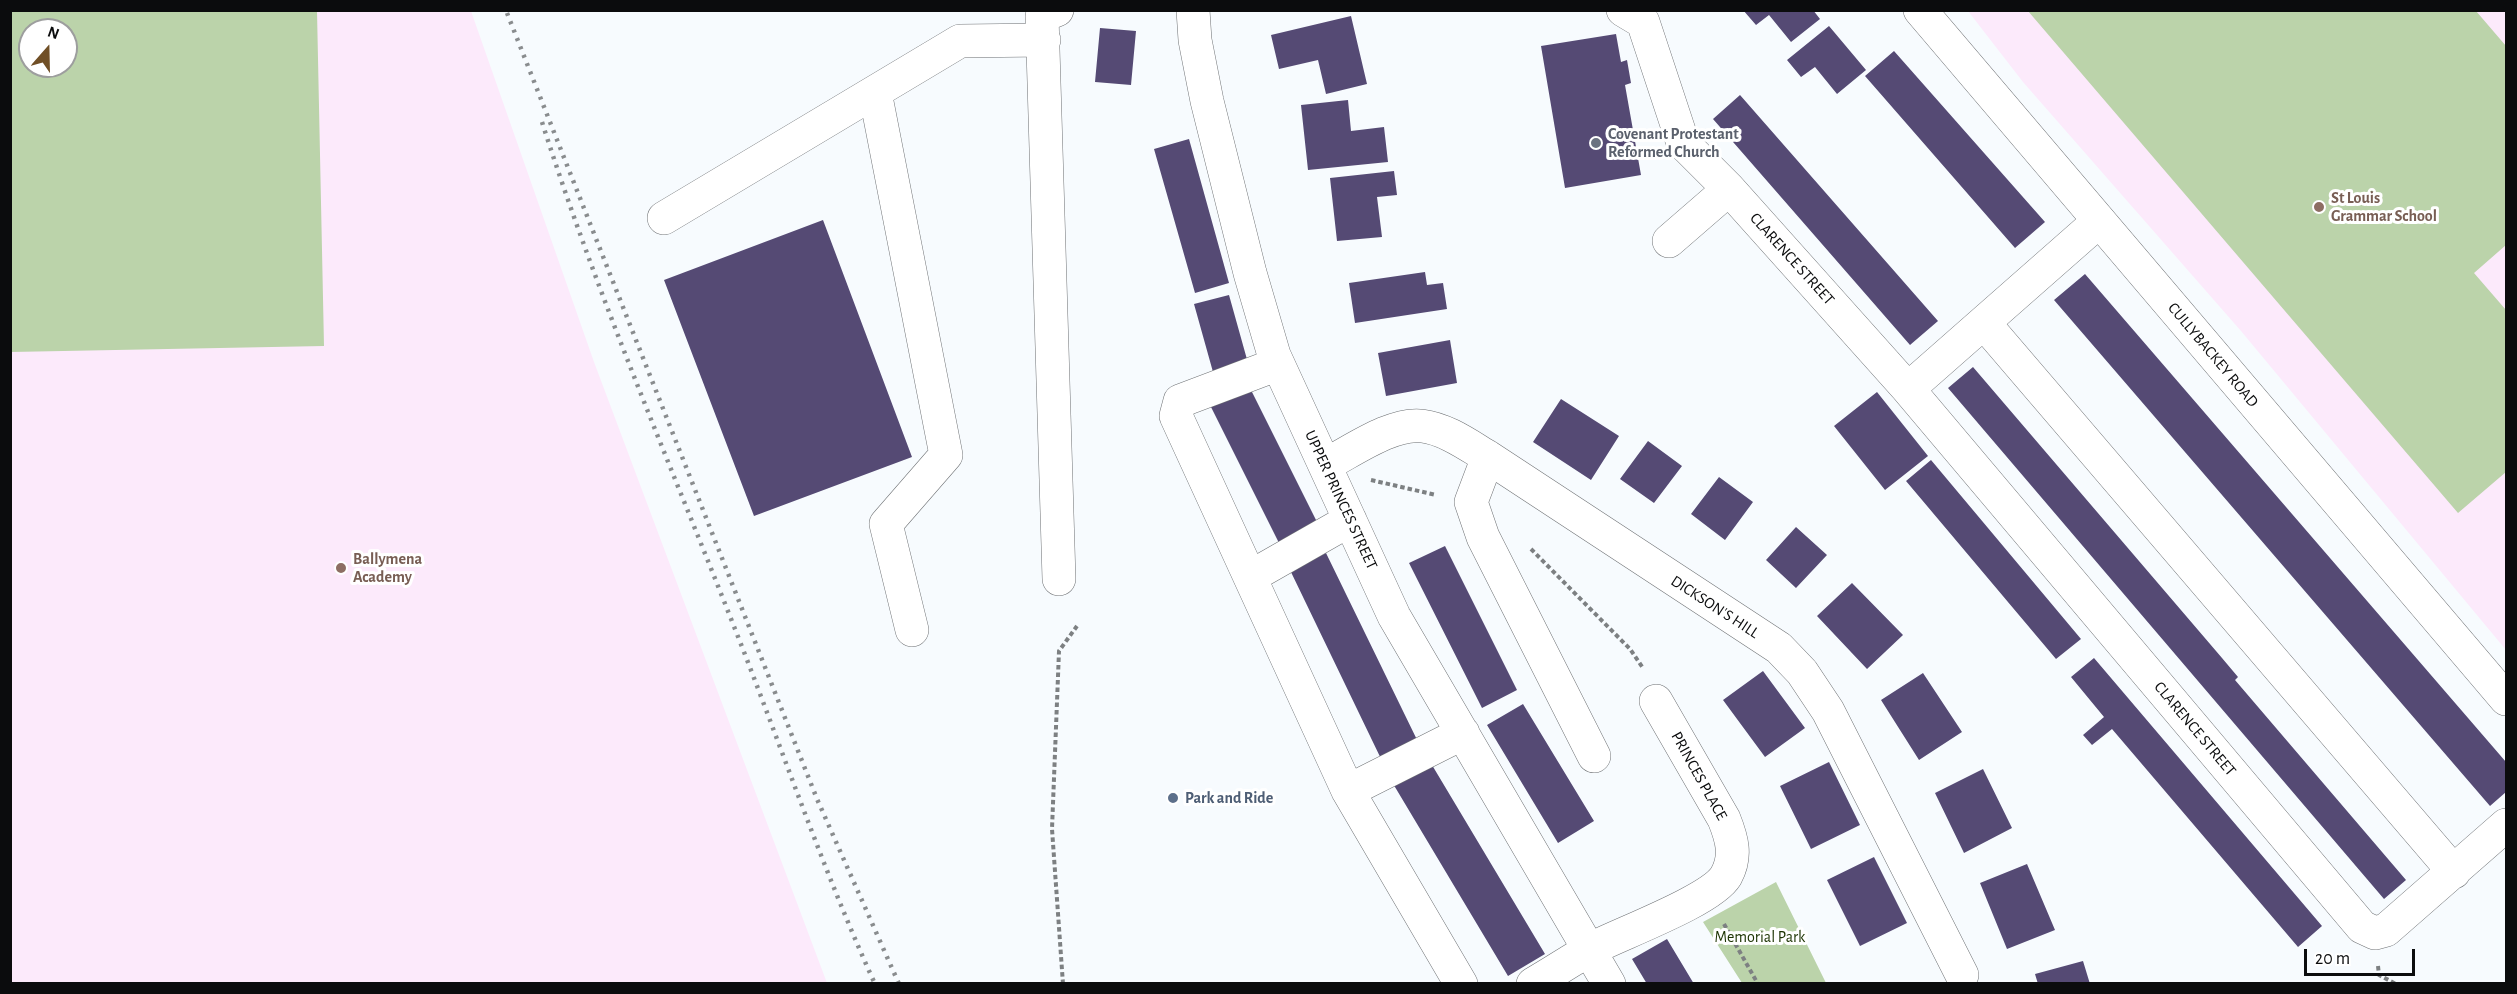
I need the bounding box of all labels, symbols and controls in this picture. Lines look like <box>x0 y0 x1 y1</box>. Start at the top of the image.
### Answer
north arrow <box>18 18 78 78</box>
text: N <box>46 24 61 42</box>
place label: Covenant Protestant Reformed Church <box>1608 124 1739 162</box>
marker: Covenant Protestant Reformed Church <box>1589 136 1603 150</box>
place label: St Louis Grammar School <box>2331 188 2437 226</box>
marker: St Louis Grammar School <box>2312 200 2326 214</box>
street label: CLARENCE STREET <box>1746 209 1838 309</box>
street label: CULLYBACKEY ROAD <box>2164 299 2262 411</box>
street label: UPPER PRINCES STREET <box>1300 427 1382 573</box>
place label: Ballymena Academy <box>353 549 422 587</box>
marker: Ballymena Academy <box>334 561 348 575</box>
street label: DICKSON'S HILL <box>1667 571 1763 643</box>
street label: CLARENCE STREET <box>2150 678 2240 780</box>
street label: PRINCES PLACE <box>1667 728 1731 824</box>
place label: Park and Ride <box>1185 788 1273 808</box>
marker: Park and Ride <box>1166 791 1180 805</box>
park label: Memorial Park <box>1715 927 1805 947</box>
scale bar <box>2307 937 2418 975</box>
text: 20 m <box>2315 950 2350 968</box>

